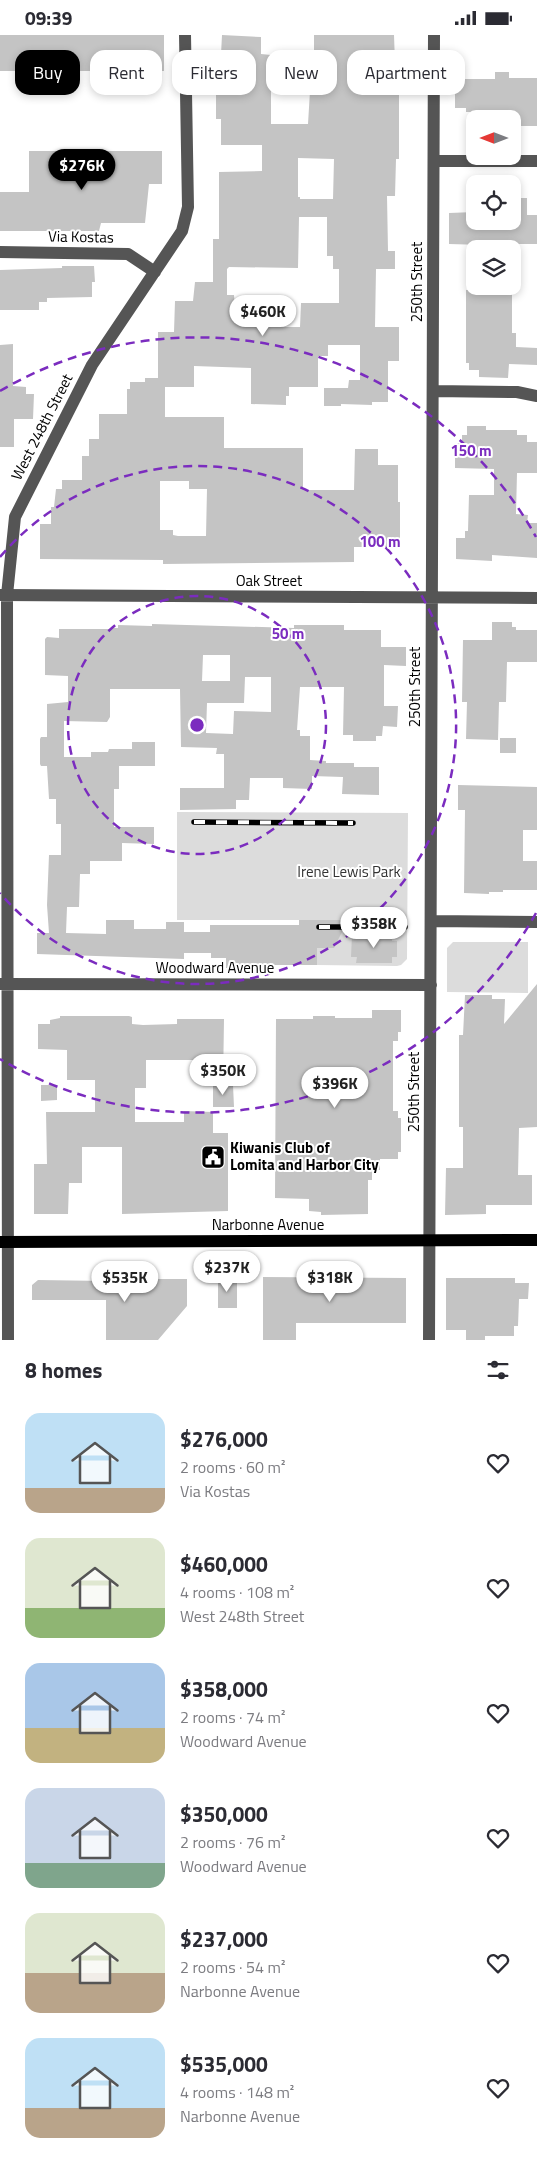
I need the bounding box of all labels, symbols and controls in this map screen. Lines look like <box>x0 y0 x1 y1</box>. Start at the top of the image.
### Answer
text: 09:39 <box>25 3 72 32</box>
chip: Buy <box>15 50 80 95</box>
chip: Rent <box>90 50 162 95</box>
chip: Filters <box>172 50 256 95</box>
chip: New <box>266 50 337 95</box>
chip: Apartment <box>347 50 465 95</box>
north arrow <box>466 110 521 165</box>
map controls <box>466 110 521 295</box>
pin: $276K <box>47 149 117 191</box>
text: $276K <box>59 153 105 177</box>
button: locate <box>466 175 521 230</box>
street label: Via Kostas <box>48 224 114 249</box>
button: layers <box>466 240 521 295</box>
street label: 250th Street <box>405 241 428 322</box>
pin: $460K <box>228 295 298 337</box>
text: $460K <box>240 299 286 323</box>
street label: West 248th Street <box>5 369 79 484</box>
text: 150 m <box>450 439 492 462</box>
text: 100 m <box>359 530 401 553</box>
street label: Oak Street <box>236 569 303 592</box>
text: 50 m <box>272 622 304 645</box>
street label: 250th Street <box>403 646 426 727</box>
centre of rings <box>188 716 206 734</box>
park label: Irene Lewis Park <box>297 860 401 883</box>
pin: $358K <box>339 907 409 949</box>
text: $358K <box>351 911 397 935</box>
street label: Woodward Avenue <box>156 956 274 979</box>
street label: 250th Street <box>402 1051 425 1132</box>
pin: $350K <box>188 1053 258 1096</box>
text: $350K <box>200 1058 246 1082</box>
pin: $396K <box>300 1067 370 1109</box>
text: $396K <box>312 1071 358 1095</box>
place label: Kiwanis Club of Lomita and Harbor City <box>230 1136 379 1176</box>
public building icon: Kiwanis Club of Lomita and Harbor City <box>200 1144 226 1170</box>
street label: Narbonne Avenue <box>212 1213 324 1236</box>
pin: $237K <box>192 1251 262 1293</box>
text: $237K <box>204 1255 250 1279</box>
pin: $535K <box>90 1261 160 1303</box>
pin: $318K <box>295 1261 365 1303</box>
text: $535K <box>102 1265 148 1289</box>
text: $318K <box>307 1265 353 1289</box>
text: 8 homes <box>25 1354 102 1386</box>
icon: filters <box>484 1356 512 1384</box>
text: $276,000 <box>180 1423 268 1455</box>
icon: home <box>65 1433 125 1493</box>
icon: heart <box>484 1449 512 1477</box>
text: 2 rooms · 60 m² <box>180 1455 285 1479</box>
text: Via Kostas <box>180 1479 250 1503</box>
text: $460,000 <box>180 1548 268 1580</box>
icon: home <box>65 1558 125 1618</box>
icon: heart <box>484 1574 512 1602</box>
text: 4 rooms · 108 m² <box>180 1580 294 1604</box>
text: West 248th Street <box>180 1604 304 1628</box>
text: $358,000 <box>180 1673 268 1705</box>
icon: home <box>65 1683 125 1743</box>
icon: heart <box>484 1699 512 1727</box>
text: 2 rooms · 74 m² <box>180 1705 285 1729</box>
text: Woodward Avenue <box>180 1729 307 1753</box>
text: $350,000 <box>180 1798 268 1830</box>
icon: home <box>65 1808 125 1868</box>
icon: heart <box>484 1824 512 1852</box>
text: 2 rooms · 76 m² <box>180 1830 285 1854</box>
text: Woodward Avenue <box>180 1854 307 1878</box>
text: $237,000 <box>180 1923 268 1955</box>
icon: home <box>65 1933 125 1993</box>
icon: heart <box>484 1949 512 1977</box>
text: 2 rooms · 54 m² <box>180 1955 285 1979</box>
text: Narbonne Avenue <box>180 1979 300 2003</box>
text: $535,000 <box>180 2048 268 2080</box>
icon: home <box>65 2058 125 2118</box>
icon: heart <box>484 2074 512 2102</box>
text: 4 rooms · 148 m² <box>180 2080 294 2104</box>
text: Narbonne Avenue <box>180 2104 300 2128</box>

